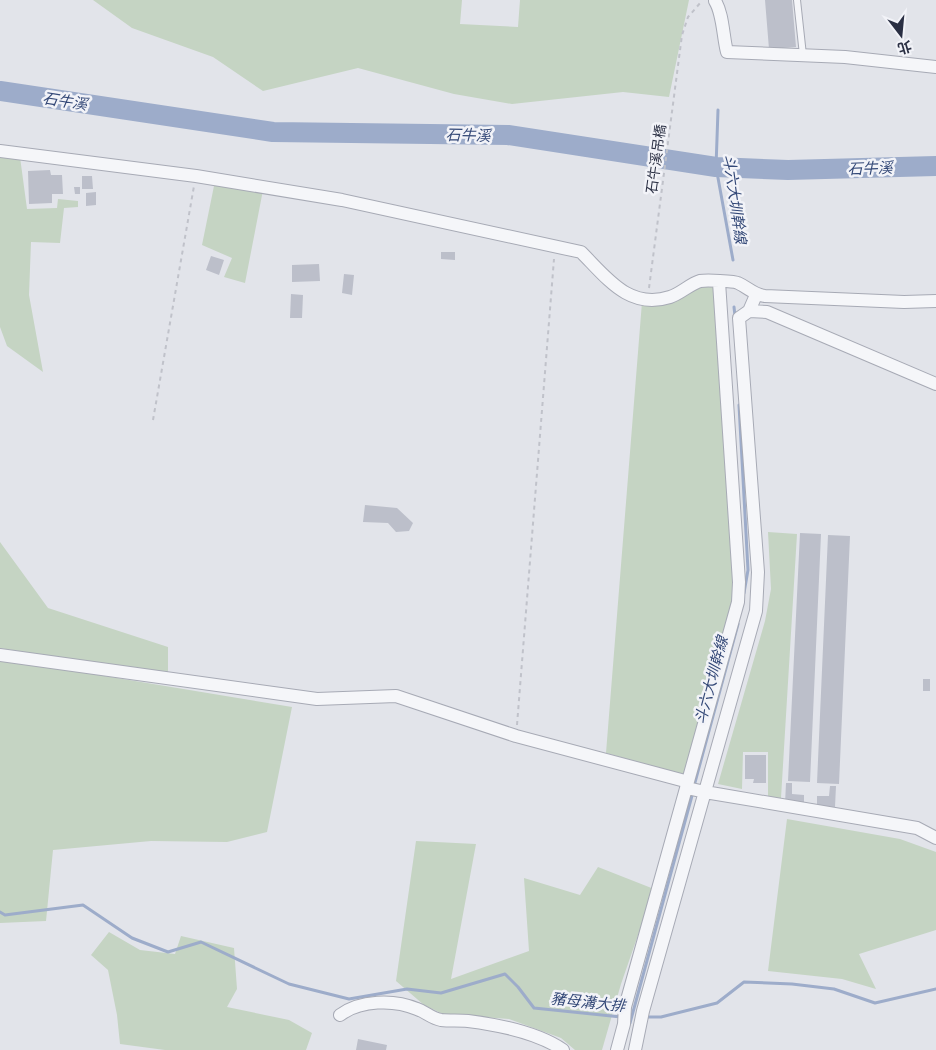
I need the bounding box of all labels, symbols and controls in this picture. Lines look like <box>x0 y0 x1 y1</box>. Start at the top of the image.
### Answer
north arrow <box>876 10 926 60</box>
text: 北 <box>895 37 914 58</box>
water label: 石牛溪 <box>41 88 91 114</box>
street label: 石牛溪吊橋 <box>642 123 670 195</box>
water label: 石牛溪 <box>445 125 493 145</box>
water label: 斗六大圳幹線 <box>719 153 751 247</box>
water label: 石牛溪 <box>847 158 895 178</box>
water label: 斗六大圳幹線 <box>690 632 732 726</box>
water label: 豬母溝大排 <box>550 989 628 1016</box>

